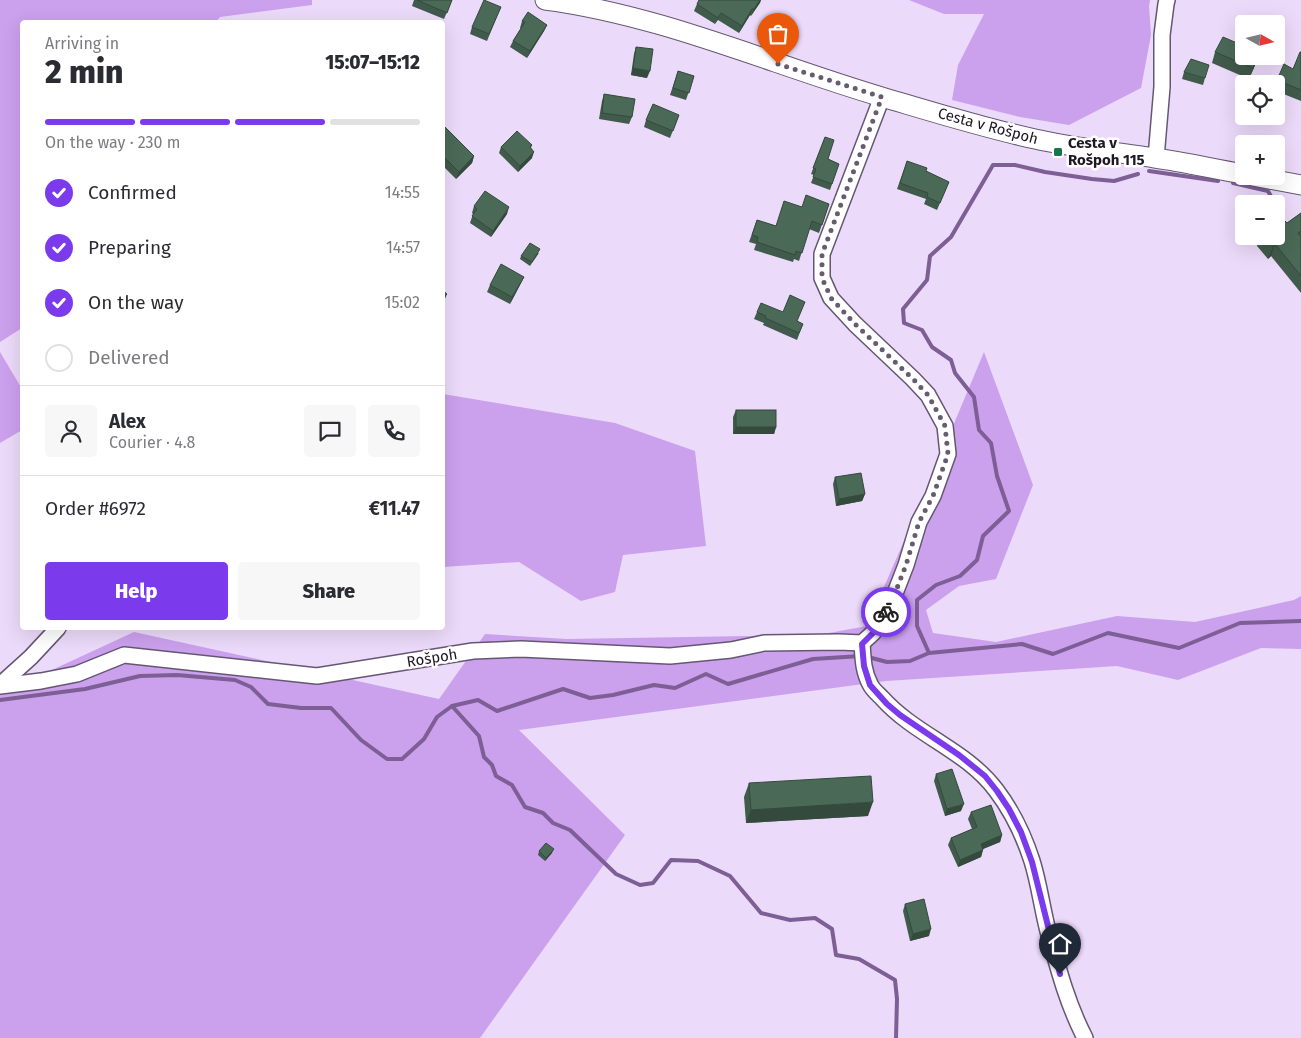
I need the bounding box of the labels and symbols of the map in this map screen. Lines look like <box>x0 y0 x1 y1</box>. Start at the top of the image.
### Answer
pin <box>757 13 799 64</box>
north arrow <box>1235 15 1285 65</box>
street label: Cesta v Rošpoh <box>936 104 1040 148</box>
place label: Cesta v Rošpoh 115 <box>1068 134 1145 169</box>
marker: Cesta v Rošpoh 115 <box>1052 146 1064 158</box>
courier <box>861 587 911 637</box>
street label: Rošpoh <box>405 645 459 671</box>
pin <box>1039 923 1081 974</box>

